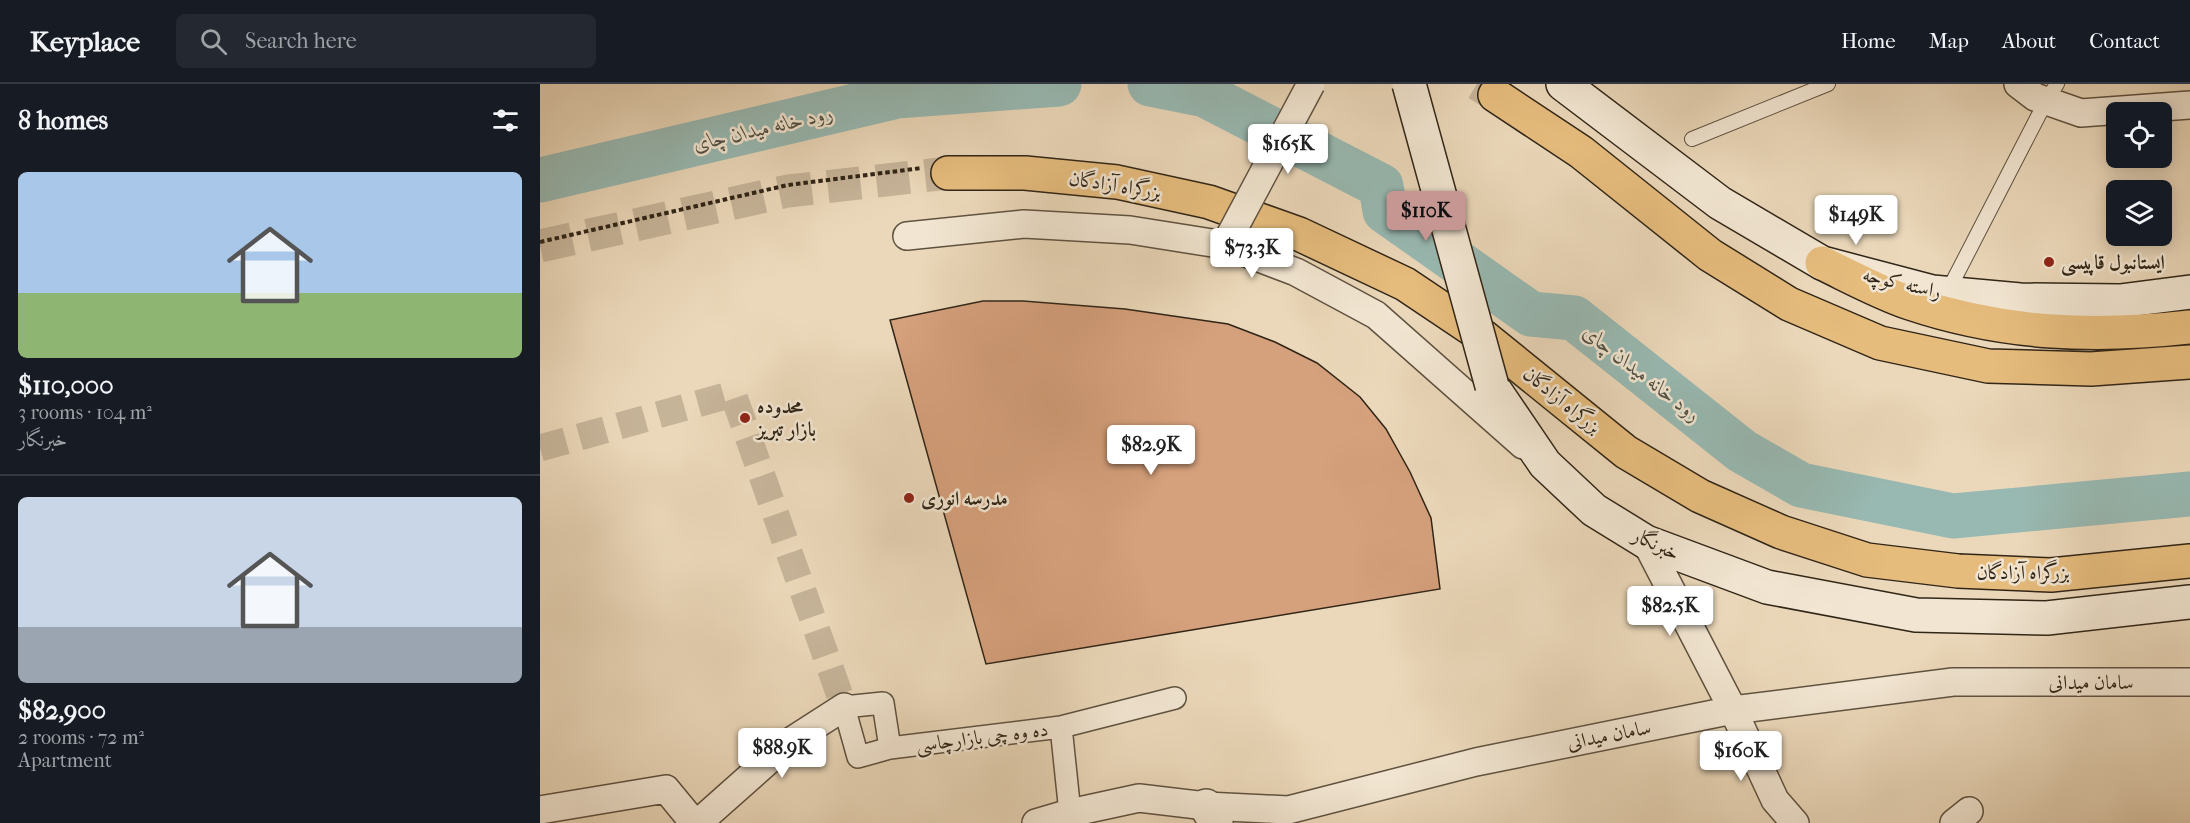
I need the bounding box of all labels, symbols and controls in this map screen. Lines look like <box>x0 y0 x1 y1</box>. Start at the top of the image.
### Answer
search box <box>176 14 596 68</box>
text: Keyplace <box>30 25 140 58</box>
icon: search <box>197 25 230 58</box>
text: Search here <box>245 28 357 54</box>
text: Home <box>1841 29 1896 53</box>
text: Map <box>1929 29 1969 53</box>
text: About <box>2002 29 2056 53</box>
text: Contact <box>2089 29 2160 53</box>
water label: رود خانه میدان چای <box>691 100 836 158</box>
map controls <box>2106 102 2172 246</box>
button: locate <box>2106 102 2172 168</box>
icon: filters <box>489 104 522 137</box>
text: 8 homes <box>18 105 108 136</box>
pin: $165K <box>1246 124 1330 175</box>
text: $165K <box>1262 132 1314 155</box>
street label: بزرگراه آزادگان <box>1067 164 1164 205</box>
button: layers <box>2106 180 2172 246</box>
pin: $110K <box>1384 191 1468 242</box>
pin: $149K <box>1814 195 1898 246</box>
text: $110K <box>1401 199 1451 222</box>
text: $149K <box>1829 203 1883 226</box>
icon: home <box>216 211 324 319</box>
pin: $73.3K <box>1203 228 1301 279</box>
text: $73.3K <box>1224 236 1280 259</box>
place label: ایستانبول قاپیسی <box>2061 251 2165 277</box>
marker: ایستانبول قاپیسی <box>2042 255 2056 269</box>
street label: راسته کوچه <box>1860 263 1944 305</box>
water label: رود خانه میدان چای <box>1577 320 1706 428</box>
street label: بزرگراه آزادگان <box>1518 360 1607 439</box>
text: $110,000 <box>18 370 113 401</box>
place label: محدوده بازار تبریز <box>755 395 816 442</box>
text: 3 rooms · 104 m² <box>18 401 152 424</box>
marker: محدوده بازار تبریز <box>738 411 752 425</box>
pin: $82.9K <box>1102 425 1200 476</box>
text: خبرنگار <box>18 428 67 451</box>
text: $82.9K <box>1121 433 1181 456</box>
place label: مدرسه انوری <box>921 487 1008 511</box>
marker: مدرسه انوری <box>902 491 916 505</box>
street label: خبرنگار <box>1627 521 1684 566</box>
icon: home <box>216 536 324 644</box>
street label: بزرگراه آزادگان <box>1976 559 2070 585</box>
pin: $82.5K <box>1621 586 1719 637</box>
text: $82.5K <box>1641 594 1699 617</box>
street label: سامان میدانی <box>2048 671 2134 694</box>
text: $82,900 <box>18 695 106 726</box>
street label: سامان میدانی <box>1565 716 1653 754</box>
street label: ده وه چی بازارچاسی <box>914 717 1050 760</box>
text: 2 rooms · 72 m² <box>18 726 144 749</box>
pin: $88.9K <box>733 728 831 779</box>
pin: $160K <box>1699 731 1783 782</box>
text: $88.9K <box>752 736 812 759</box>
text: $160K <box>1714 739 1768 762</box>
text: Apartment <box>18 749 112 772</box>

